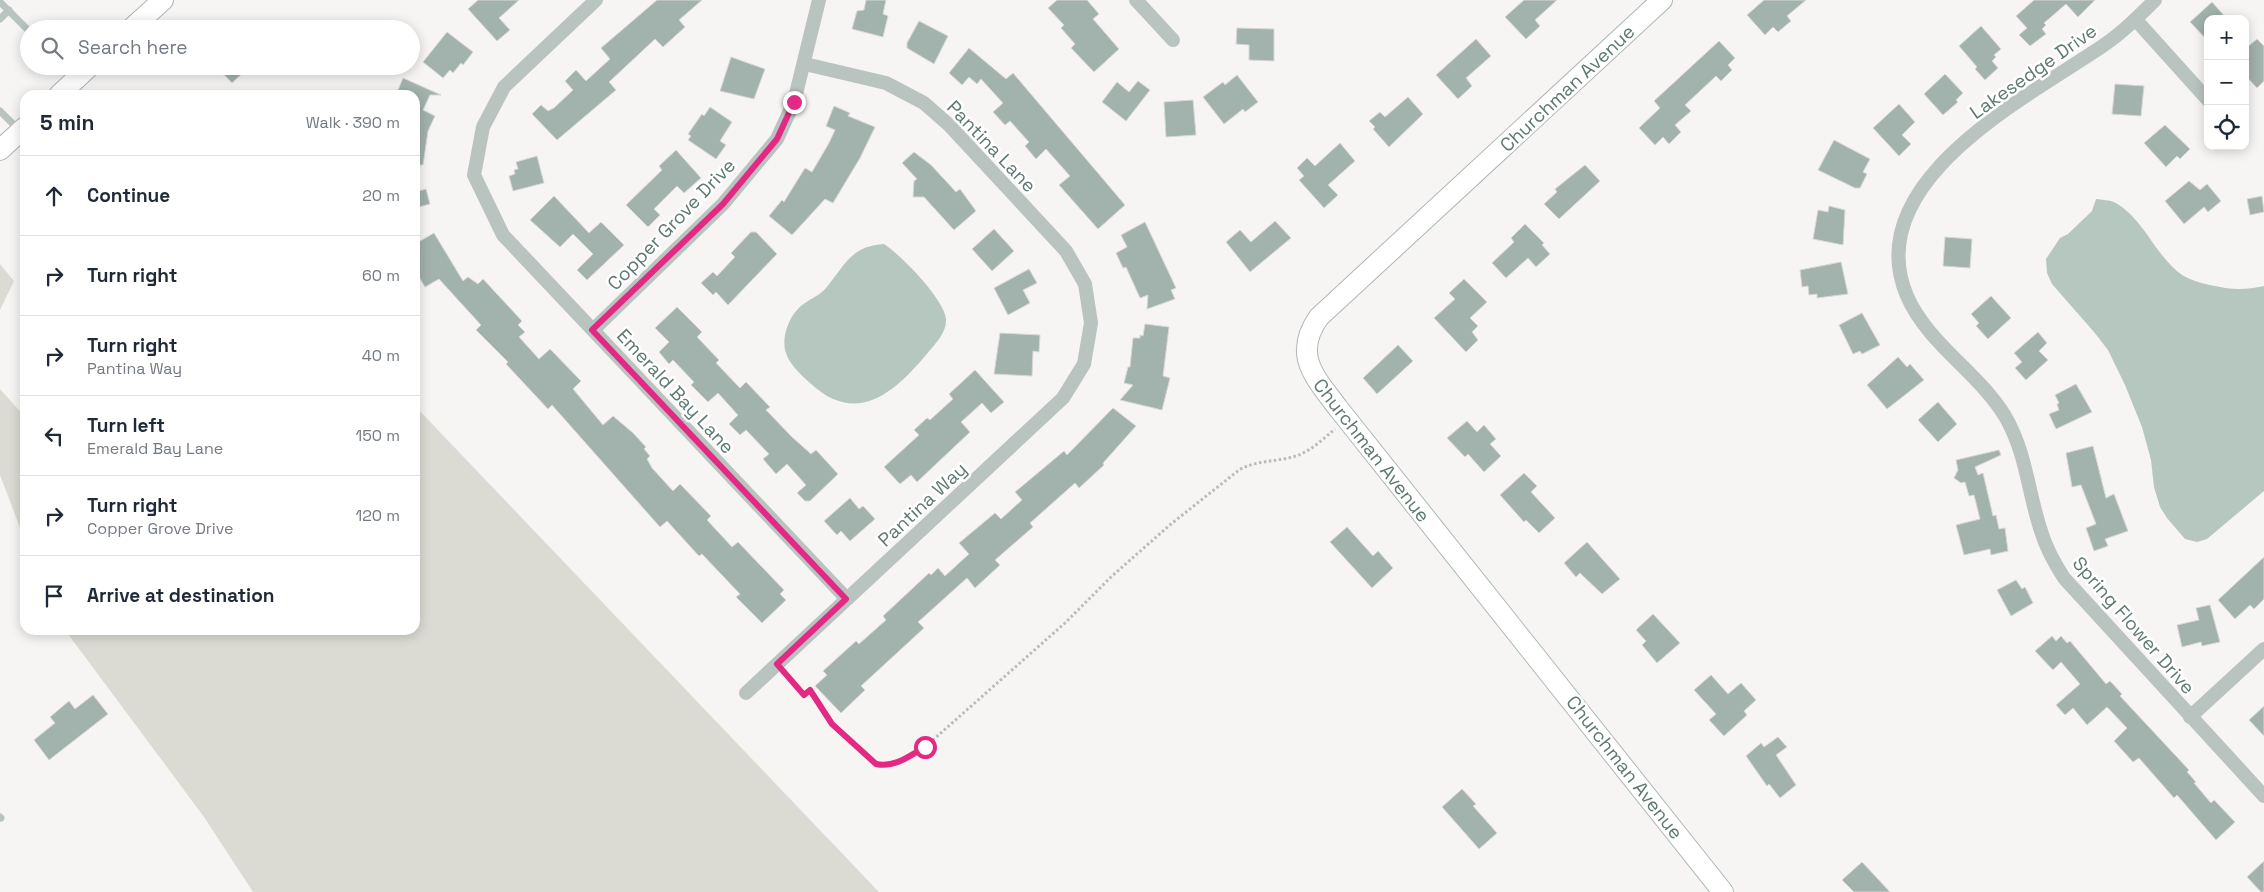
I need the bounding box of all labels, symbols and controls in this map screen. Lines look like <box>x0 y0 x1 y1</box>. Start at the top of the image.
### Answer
map controls <box>2204 15 2249 150</box>
button: + <box>2204 15 2249 60</box>
street label: Lakesedge Drive <box>1965 18 2102 125</box>
street label: Churchman Avenue <box>1495 19 1640 157</box>
search box <box>20 20 420 75</box>
icon: search <box>38 34 66 62</box>
text: Search here <box>78 35 188 60</box>
button: − <box>2204 60 2249 105</box>
route end <box>783 91 806 114</box>
street label: Pantina Lane <box>941 95 1042 198</box>
button: locate <box>2204 105 2249 150</box>
text: 5 min <box>40 109 94 136</box>
text: Walk · 390 m <box>306 112 400 133</box>
street label: Copper Grove Drive <box>602 153 741 296</box>
icon: ahead <box>40 182 68 210</box>
text: Continue <box>87 183 170 208</box>
text: 20 m <box>362 185 400 206</box>
icon: right <box>40 262 68 290</box>
text: Turn right <box>87 263 177 288</box>
text: 60 m <box>362 265 400 286</box>
street label: Emerald Bay Lane <box>611 324 740 459</box>
text: Turn right <box>87 333 177 358</box>
icon: right <box>40 342 68 370</box>
text: 40 m <box>362 345 400 366</box>
text: Pantina Way <box>87 358 182 379</box>
street label: Churchman Avenue <box>1308 373 1436 527</box>
text: Turn left <box>87 413 165 438</box>
icon: left <box>40 422 68 450</box>
text: 150 m <box>356 425 400 446</box>
text: Emerald Bay Lane <box>87 438 223 459</box>
street label: Pantina Way <box>873 457 972 552</box>
text: Turn right <box>87 493 177 518</box>
icon: right <box>40 502 68 530</box>
text: 120 m <box>356 505 400 526</box>
text: Copper Grove Drive <box>87 518 233 539</box>
street label: Spring Flower Drive <box>2067 551 2200 699</box>
icon: arrive <box>40 582 68 610</box>
text: Arrive at destination <box>87 583 275 608</box>
street label: Churchman Avenue <box>1561 690 1689 844</box>
route start <box>914 736 937 759</box>

